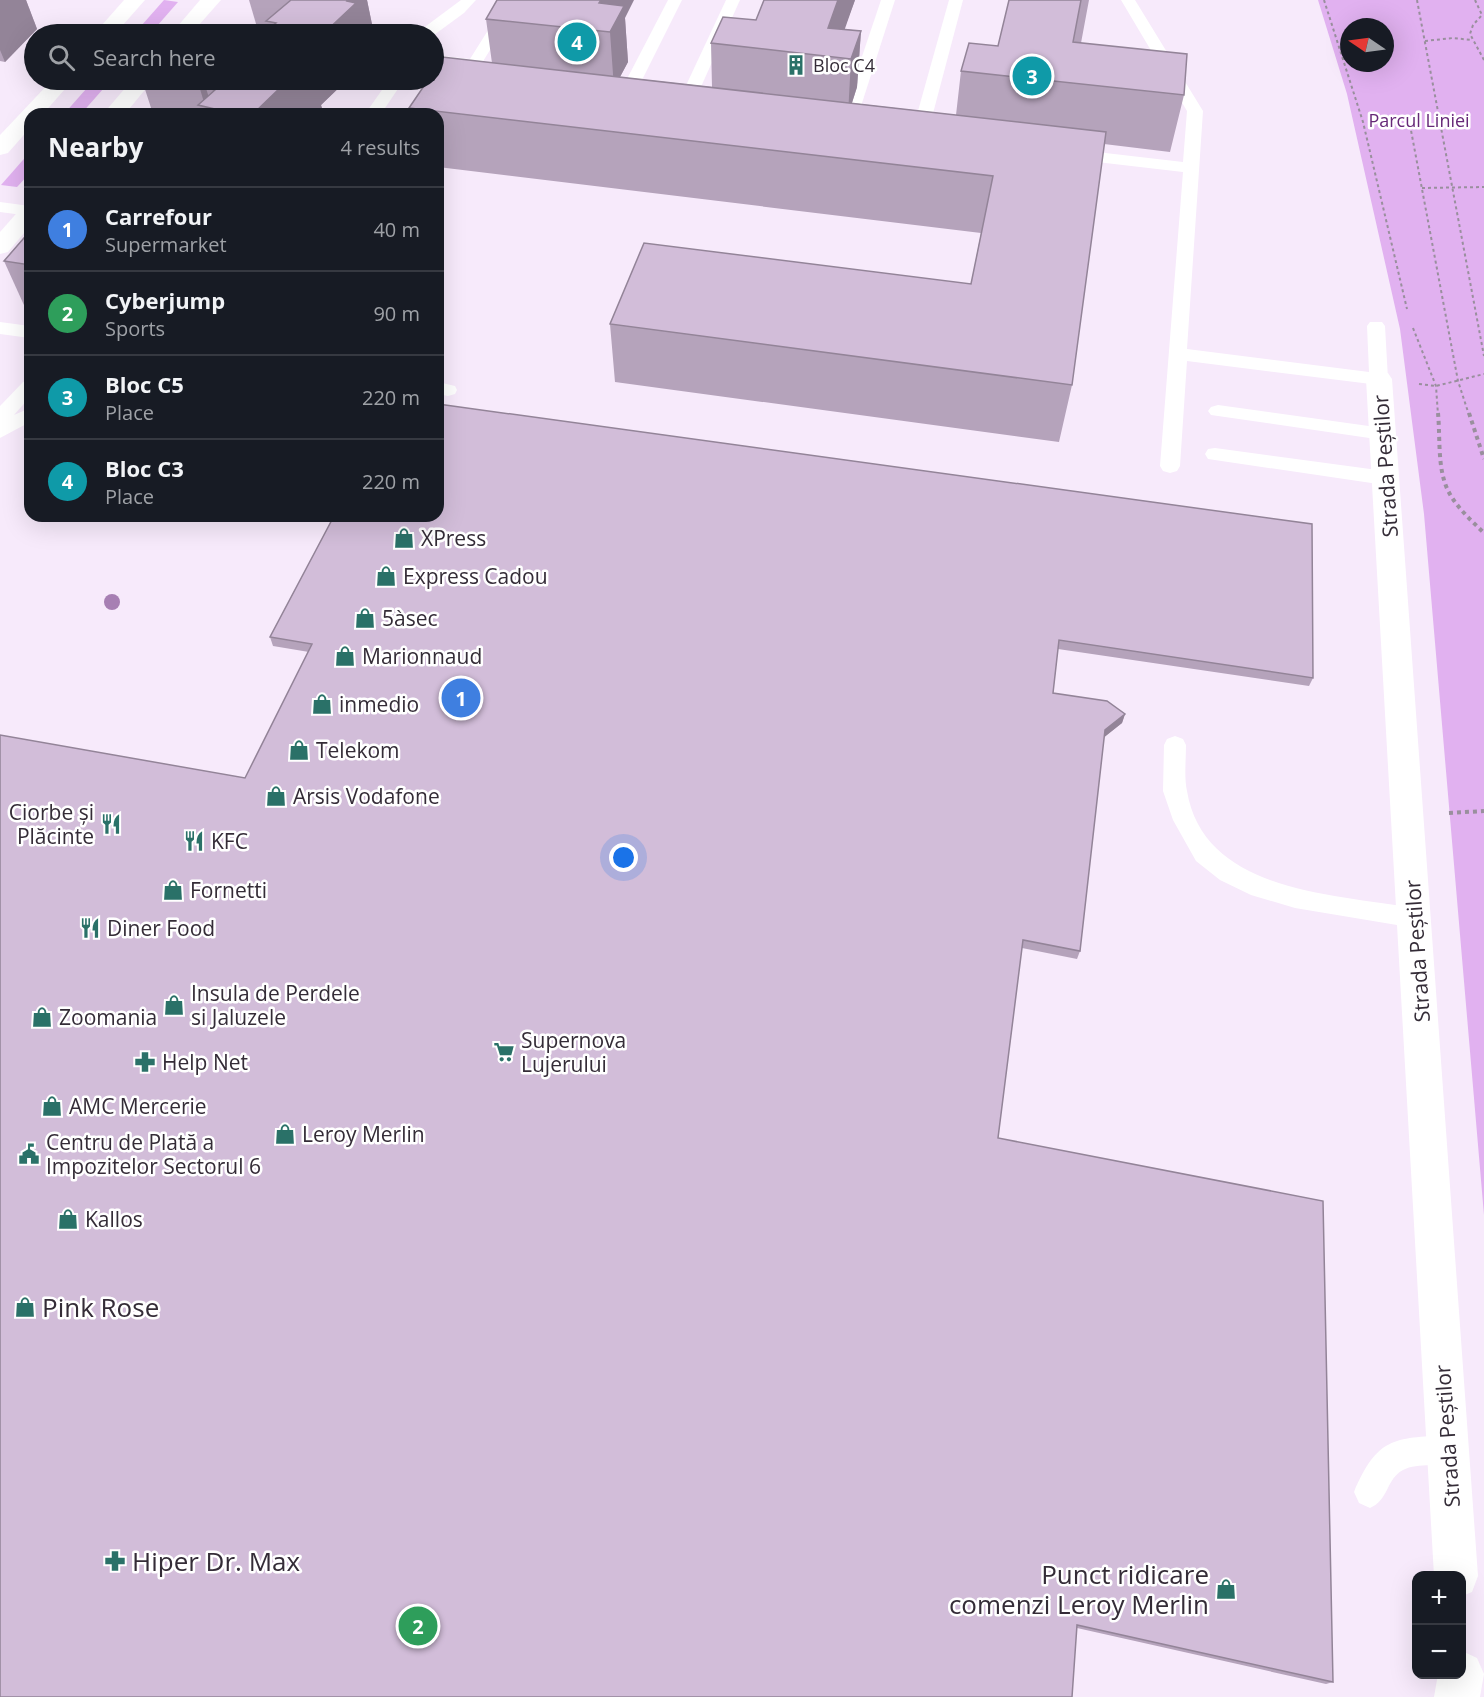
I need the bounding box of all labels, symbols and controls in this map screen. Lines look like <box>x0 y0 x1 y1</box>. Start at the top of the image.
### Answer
north arrow <box>1340 18 1394 72</box>
pin: 4 <box>558 20 596 64</box>
search box <box>24 24 444 90</box>
icon: search <box>45 41 78 74</box>
text: Search here <box>93 42 216 72</box>
building icon: Bloc C4 <box>784 53 808 77</box>
place label: Bloc C4 <box>813 53 875 77</box>
pin: 3 <box>1012 54 1052 98</box>
park label: Parcul Liniei <box>1368 108 1470 132</box>
text: Nearby <box>48 129 143 165</box>
text: 4 results <box>340 134 420 161</box>
text: Carrefour <box>105 201 212 231</box>
text: 1 <box>62 216 73 243</box>
text: 40 m <box>373 216 420 243</box>
text: Supermarket <box>105 231 227 258</box>
text: Cyberjump <box>105 285 225 315</box>
text: 2 <box>62 300 73 327</box>
text: 90 m <box>373 300 420 327</box>
text: Sports <box>105 315 165 342</box>
text: Bloc C5 <box>105 369 184 399</box>
text: 3 <box>62 384 73 411</box>
text: 220 m <box>362 384 420 411</box>
street label: Strada Peștilor <box>1366 393 1404 538</box>
text: Place <box>105 399 154 426</box>
text: Bloc C3 <box>105 453 184 483</box>
text: 4 <box>62 468 73 495</box>
text: 220 m <box>362 468 420 495</box>
text: Place <box>105 483 154 510</box>
place label: XPress <box>421 524 486 552</box>
shop icon: XPress <box>392 526 416 550</box>
place label: Express Cadou <box>403 562 548 590</box>
shop icon: Express Cadou <box>374 564 398 588</box>
place label: 5àsec <box>382 604 438 632</box>
shop icon: 5àsec <box>353 606 377 630</box>
place label: Marionnaud <box>362 642 482 670</box>
shop icon: Marionnaud <box>333 644 357 668</box>
pin: 1 <box>442 676 480 720</box>
place label: inmedio <box>339 690 419 718</box>
shop icon: inmedio <box>310 692 334 716</box>
place label: Telekom <box>316 736 400 764</box>
shop icon: Telekom <box>287 738 311 762</box>
place label: Arsis Vodafone <box>293 782 440 810</box>
shop icon: Arsis Vodafone <box>264 784 288 808</box>
place label: Ciorbe și Plăcinte <box>9 798 94 850</box>
restaurant icon: Ciorbe și Plăcinte <box>99 812 123 836</box>
place label: KFC <box>211 827 248 855</box>
restaurant icon: KFC <box>182 829 206 853</box>
your location <box>609 843 638 872</box>
place label: Fornetti <box>190 876 267 904</box>
shop icon: Fornetti <box>161 878 185 902</box>
street label: Strada Peștilor <box>1398 878 1436 1023</box>
place label: Diner Food <box>107 914 215 942</box>
restaurant icon: Diner Food <box>78 916 102 940</box>
place label: Insula de Perdele si Jaluzele <box>191 979 360 1031</box>
shop icon: Insula de Perdele si Jaluzele <box>162 993 186 1017</box>
place label: Zoomania <box>59 1003 157 1031</box>
shop icon: Zoomania <box>30 1005 54 1029</box>
place label: Supernova Lujerului <box>521 1026 626 1078</box>
supermarket icon: Supernova Lujerului <box>492 1040 516 1064</box>
place label: Help Net <box>162 1048 248 1076</box>
pharmacy icon: Help Net <box>133 1050 157 1074</box>
place label: AMC Mercerie <box>69 1092 207 1120</box>
shop icon: AMC Mercerie <box>40 1094 64 1118</box>
place label: Leroy Merlin <box>302 1120 425 1148</box>
shop icon: Leroy Merlin <box>273 1122 297 1146</box>
place label: Centru de Plată a Impozitelor Sectorul 6 <box>46 1128 261 1180</box>
public building icon: Centru de Plată a Impozitelor Sectorul 6 <box>17 1142 41 1166</box>
place label: Kallos <box>85 1205 143 1233</box>
shop icon: Kallos <box>56 1207 80 1231</box>
place label: Pink Rose <box>42 1289 159 1325</box>
shop icon: Pink Rose <box>13 1295 37 1319</box>
street label: Strada Peștilor <box>1428 1363 1466 1508</box>
place label: Hiper Dr. Max <box>132 1543 301 1579</box>
pharmacy icon: Hiper Dr. Max <box>103 1549 127 1573</box>
place label: Punct ridicare comenzi Leroy Merlin <box>949 1556 1209 1622</box>
map controls <box>1412 1571 1466 1679</box>
button: + <box>1412 1571 1466 1625</box>
shop icon: Punct ridicare comenzi Leroy Merlin <box>1214 1577 1238 1601</box>
pin: 2 <box>398 1604 438 1648</box>
button: − <box>1412 1625 1466 1679</box>

